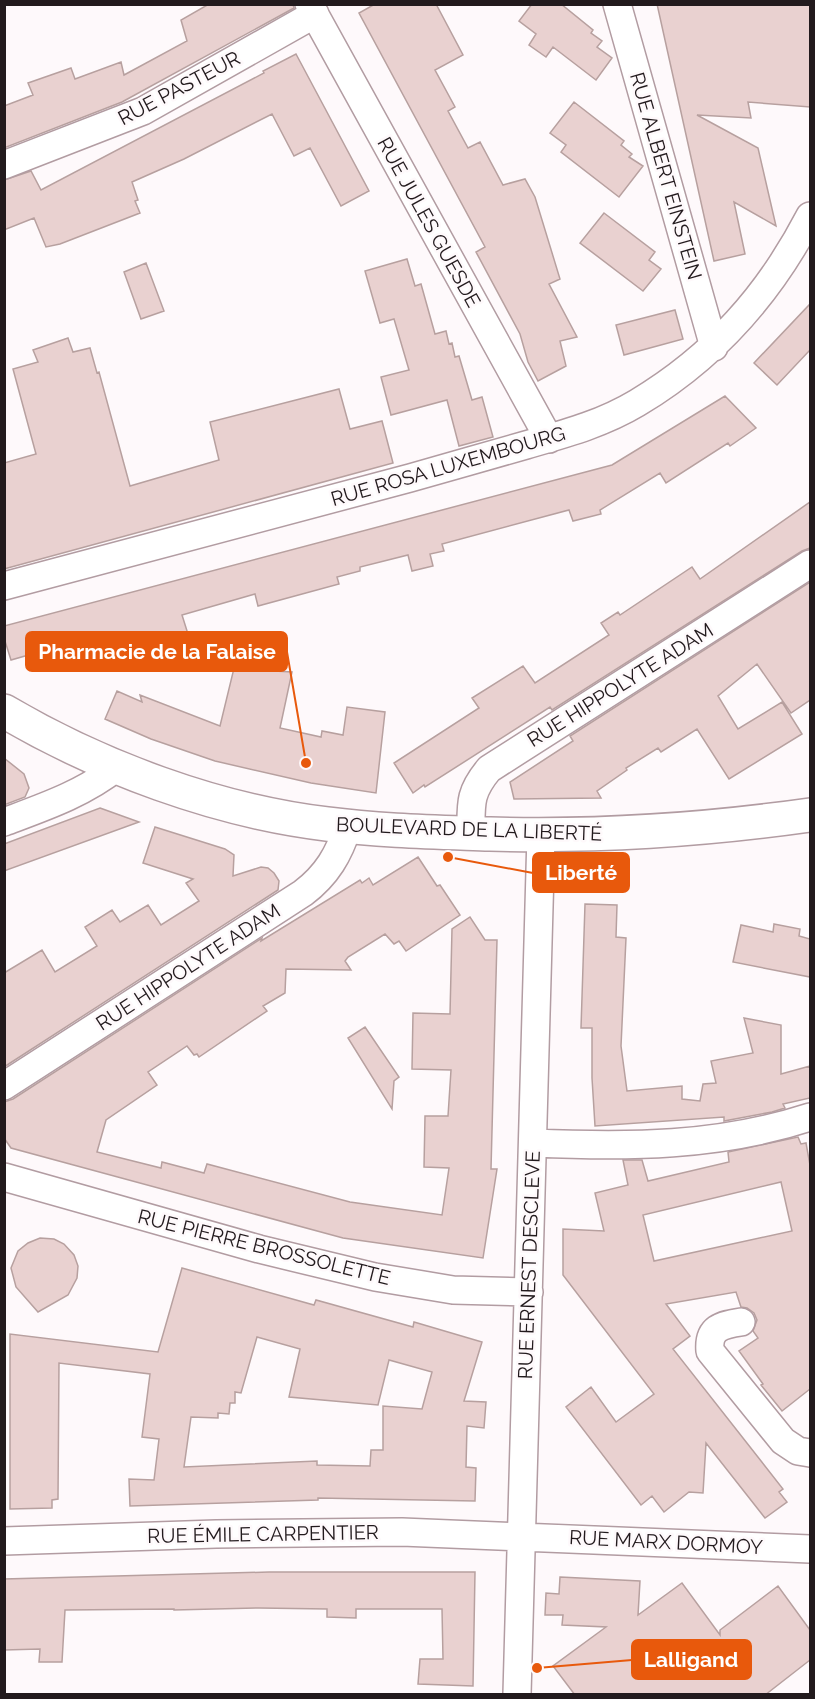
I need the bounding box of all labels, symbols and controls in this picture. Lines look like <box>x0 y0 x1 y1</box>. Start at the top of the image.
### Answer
street label: RUE PASTEUR <box>114 46 244 130</box>
street label: RUE ALBERT EINSTEIN <box>625 70 707 282</box>
street label: RUE JULES GUESDE <box>372 133 486 311</box>
street label: RUE ROSA LUXEMBOURG <box>328 421 568 511</box>
street label: RUE HIPPOLYTE ADAM <box>523 618 717 752</box>
callout: Pharmacie de la Falaise <box>26 632 287 671</box>
text: Pharmacie de la Falaise <box>38 639 276 664</box>
street label: BOULEVARD DE LA LIBERTÉ <box>335 812 603 846</box>
callout: Liberté <box>533 853 629 892</box>
text: Liberté <box>545 860 617 885</box>
street label: RUE HIPPOLYTE ADAM <box>91 898 285 1036</box>
street label: RUE ERNEST DESCLEVE <box>513 1150 545 1380</box>
street label: RUE PIERRE BROSSOLETTE <box>135 1204 393 1290</box>
street label: RUE ÉMILE CARPENTIER <box>147 1520 379 1548</box>
street label: RUE MARX DORMOY <box>568 1525 764 1559</box>
callout: Lalligand <box>632 1640 751 1679</box>
text: Lalligand <box>644 1647 738 1672</box>

